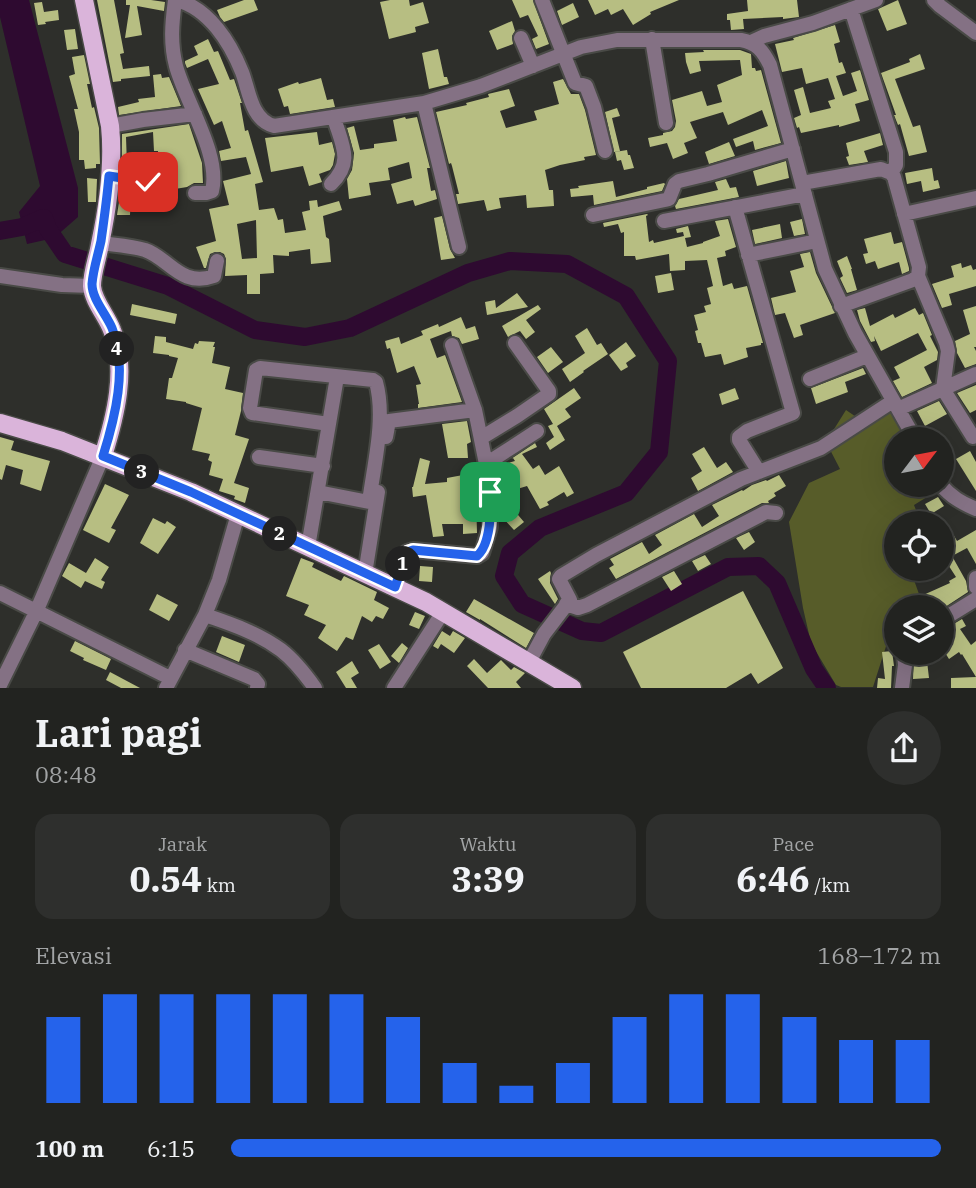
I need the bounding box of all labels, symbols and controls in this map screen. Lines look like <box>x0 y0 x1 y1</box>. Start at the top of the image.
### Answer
pin <box>118 152 178 212</box>
icon: check <box>129 163 167 201</box>
pin: 4 <box>100 332 134 366</box>
text: 4 <box>111 336 122 360</box>
north arrow <box>884 427 954 497</box>
map controls <box>884 427 954 665</box>
pin: 3 <box>124 454 160 490</box>
text: 3 <box>136 459 147 483</box>
pin <box>460 462 520 522</box>
icon: arrive <box>471 473 509 511</box>
button: locate <box>884 511 954 581</box>
pin: 2 <box>262 516 298 552</box>
text: 2 <box>274 521 285 545</box>
pin: 1 <box>386 546 420 582</box>
text: 1 <box>397 551 408 575</box>
button: layers <box>884 595 954 665</box>
text: Lari pagi <box>35 708 202 757</box>
button: share <box>867 711 941 785</box>
text: 08:48 <box>35 759 97 789</box>
text: Jarak <box>158 832 207 856</box>
text: Waktu <box>459 832 517 856</box>
text: Pace <box>772 832 814 856</box>
text: 0.54 <box>129 856 202 902</box>
text: 3:39 <box>451 856 525 902</box>
text: 6:46 <box>736 856 810 902</box>
text: km <box>202 873 236 897</box>
text: /km <box>810 873 850 897</box>
text: Elevasi <box>35 940 112 970</box>
text: 168–172 m <box>817 940 941 970</box>
text: 100 m <box>35 1133 104 1163</box>
text: 6:15 <box>147 1133 195 1163</box>

